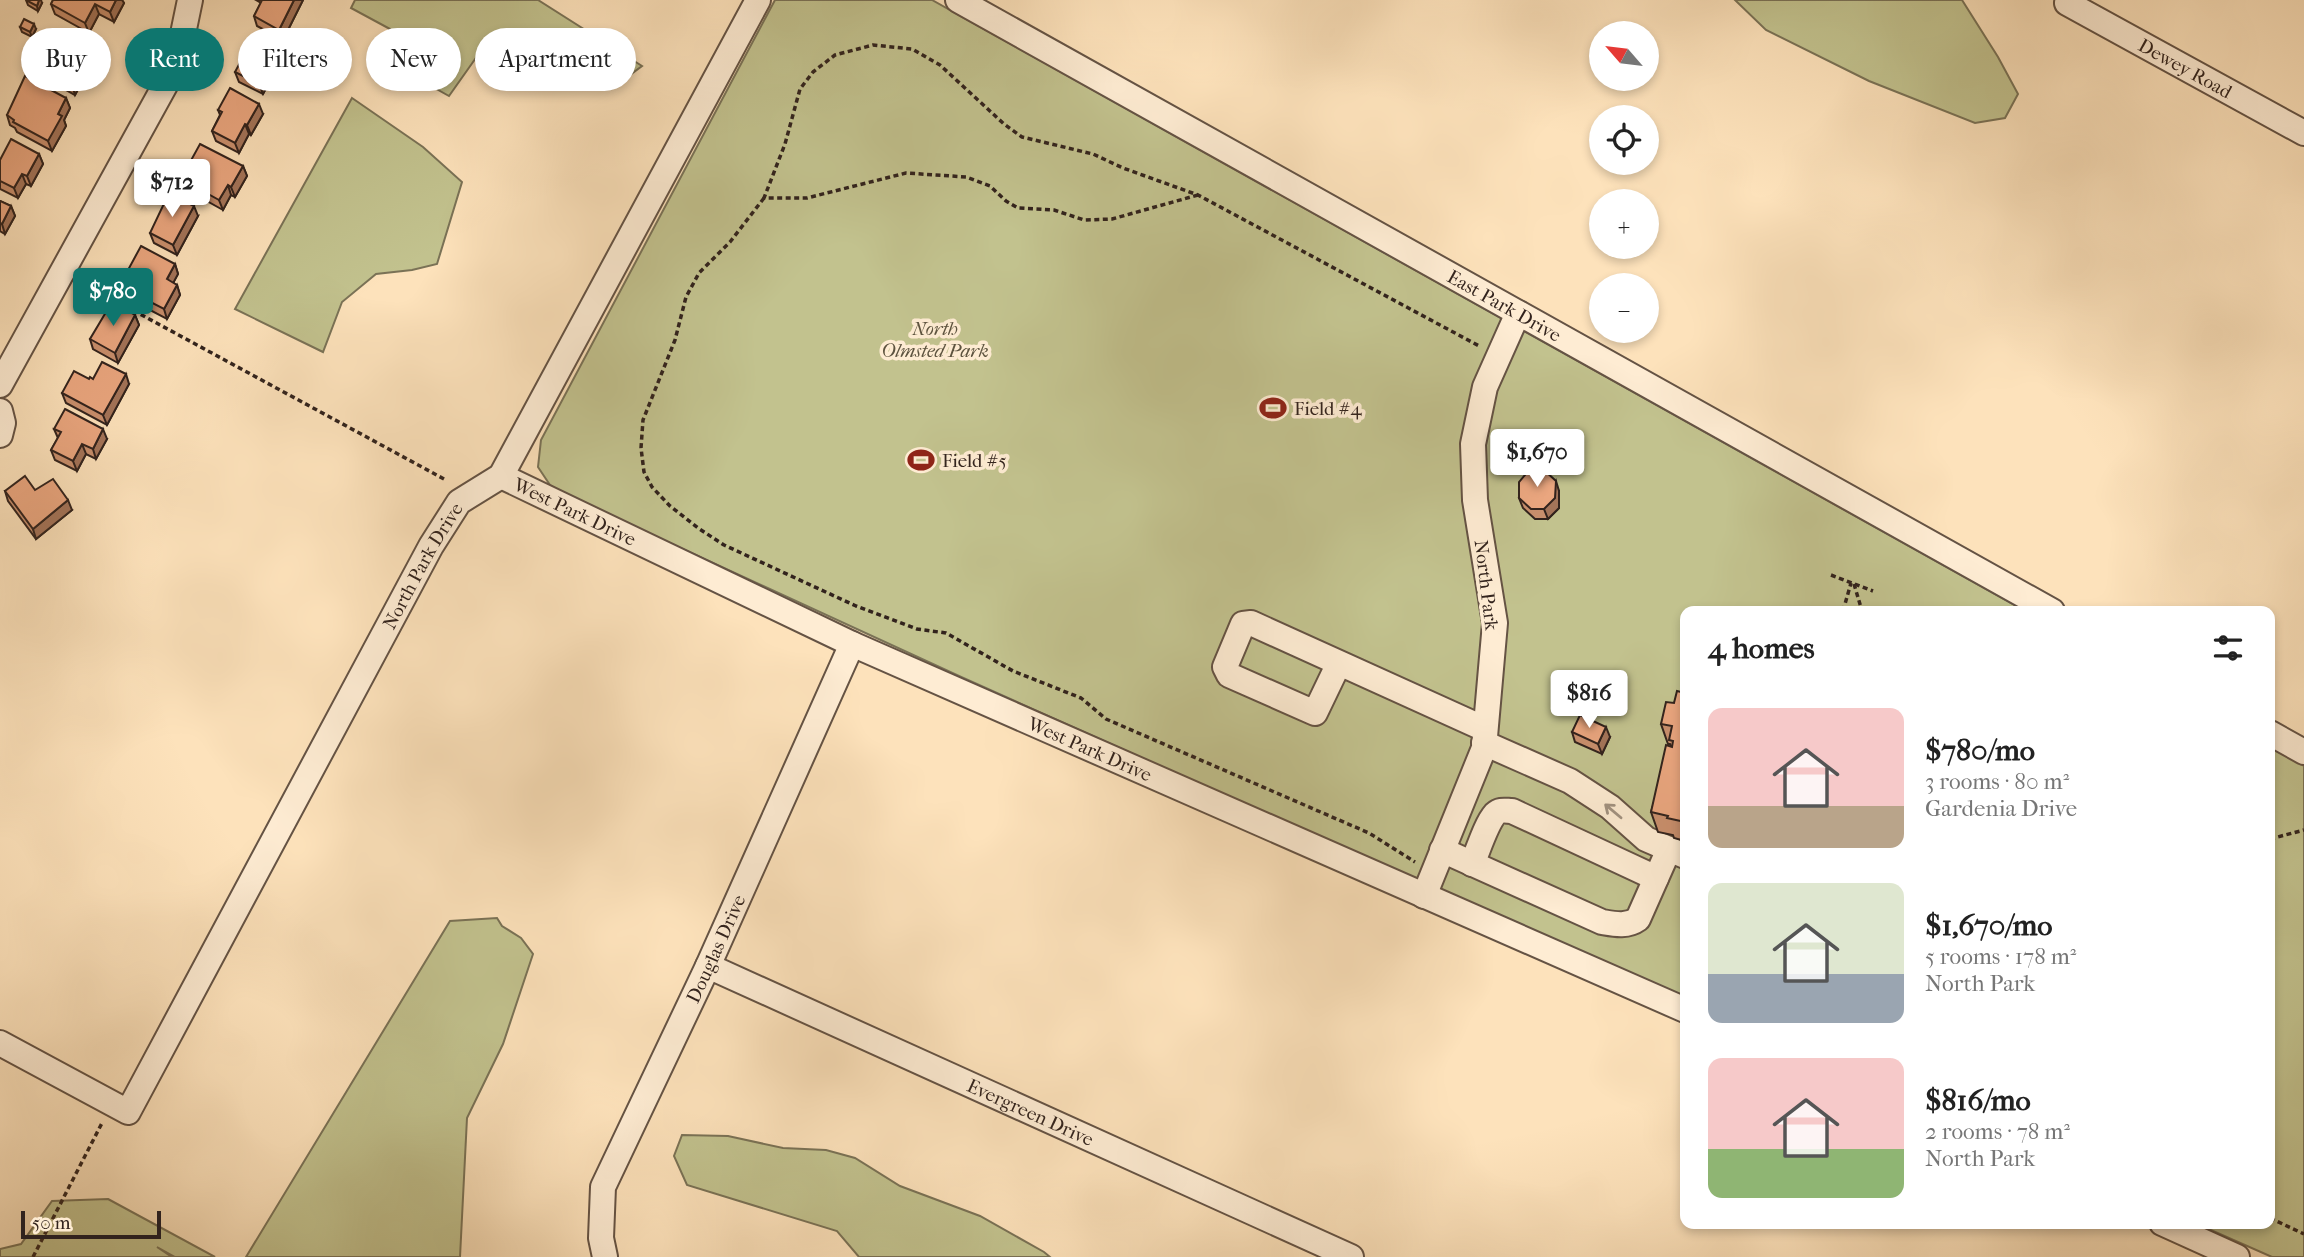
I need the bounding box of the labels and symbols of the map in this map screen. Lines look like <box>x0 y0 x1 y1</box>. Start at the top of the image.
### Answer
north arrow <box>1589 21 1659 91</box>
street label: Dewey Road <box>2134 34 2236 104</box>
pin: $712 <box>131 160 213 219</box>
street label: East Park Drive <box>1443 266 1565 347</box>
pin: $780 <box>72 268 154 328</box>
park label: North Olmsted Park <box>881 318 989 362</box>
sports icon: Field #4 <box>1258 393 1288 423</box>
place label: Field #4 <box>1294 398 1362 420</box>
pin: $1,670 <box>1480 430 1594 489</box>
sports icon: Field #5 <box>906 445 936 475</box>
place label: Field #5 <box>942 450 1007 472</box>
street label: West Park Drive <box>509 473 639 551</box>
street label: North Park Drive <box>379 499 468 633</box>
street label: North Park <box>1470 539 1502 632</box>
pin: $816 <box>1548 670 1630 730</box>
street label: West Park Drive <box>1023 712 1155 786</box>
one-way arrow <box>1605 803 1623 818</box>
street label: Douglas Drive <box>682 892 750 1007</box>
street label: Evergreen Drive <box>963 1075 1097 1151</box>
scale bar <box>21 1208 161 1240</box>

